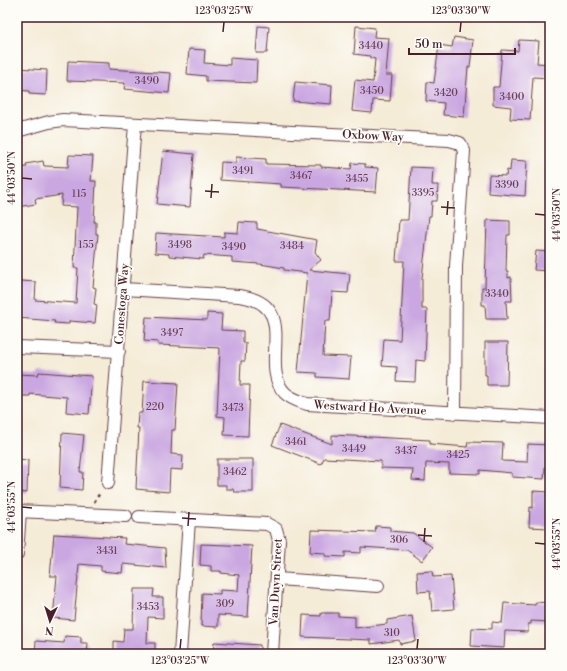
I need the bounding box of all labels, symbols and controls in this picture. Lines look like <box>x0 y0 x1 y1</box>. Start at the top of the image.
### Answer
text: 123°03'25"W <box>195 5 254 17</box>
text: 123°03'30"W <box>432 5 491 17</box>
scale bar <box>409 30 515 56</box>
text: 50 m <box>415 37 443 52</box>
house number: 3440 <box>359 40 384 52</box>
house number: 3490 <box>135 75 160 87</box>
house number: 3450 <box>360 85 384 97</box>
house number: 3420 <box>434 87 458 99</box>
house number: 3400 <box>500 91 525 103</box>
street label: Oxbow Way <box>342 127 404 145</box>
text: 44°03'50"N <box>6 151 18 205</box>
house number: 3491 <box>232 165 255 177</box>
house number: 3467 <box>290 170 312 182</box>
house number: 3455 <box>346 173 369 185</box>
house number: 3390 <box>495 179 519 191</box>
house number: 3395 <box>412 187 435 199</box>
house number: 115 <box>72 188 87 200</box>
text: 44°03'50"N <box>551 188 563 242</box>
house number: 155 <box>78 239 94 251</box>
house number: 3498 <box>168 239 192 251</box>
house number: 3484 <box>280 240 304 252</box>
house number: 3490 <box>222 241 247 253</box>
street label: Conestoga Way <box>112 263 132 345</box>
house number: 3340 <box>485 288 509 300</box>
house number: 3497 <box>161 327 183 339</box>
street label: Westward Ho Avenue <box>312 398 427 418</box>
house number: 220 <box>146 401 164 413</box>
house number: 3473 <box>222 402 244 414</box>
house number: 3461 <box>285 436 308 448</box>
house number: 3449 <box>342 443 366 455</box>
house number: 3437 <box>395 445 417 457</box>
house number: 3425 <box>447 449 470 461</box>
house number: 3462 <box>223 466 247 478</box>
text: 44°03'55"N <box>6 480 18 533</box>
text: 44°03'55"N <box>551 517 563 570</box>
house number: 306 <box>390 534 408 546</box>
street label: Van Duyn Street <box>266 537 286 627</box>
house number: 3431 <box>96 545 118 557</box>
house number: 309 <box>216 598 234 610</box>
north arrow <box>30 601 70 641</box>
house number: 3453 <box>137 601 160 613</box>
text: N <box>44 623 54 637</box>
house number: 310 <box>384 627 400 639</box>
text: 123°03'25"W <box>151 655 210 667</box>
text: 123°03'30"W <box>388 655 447 667</box>

